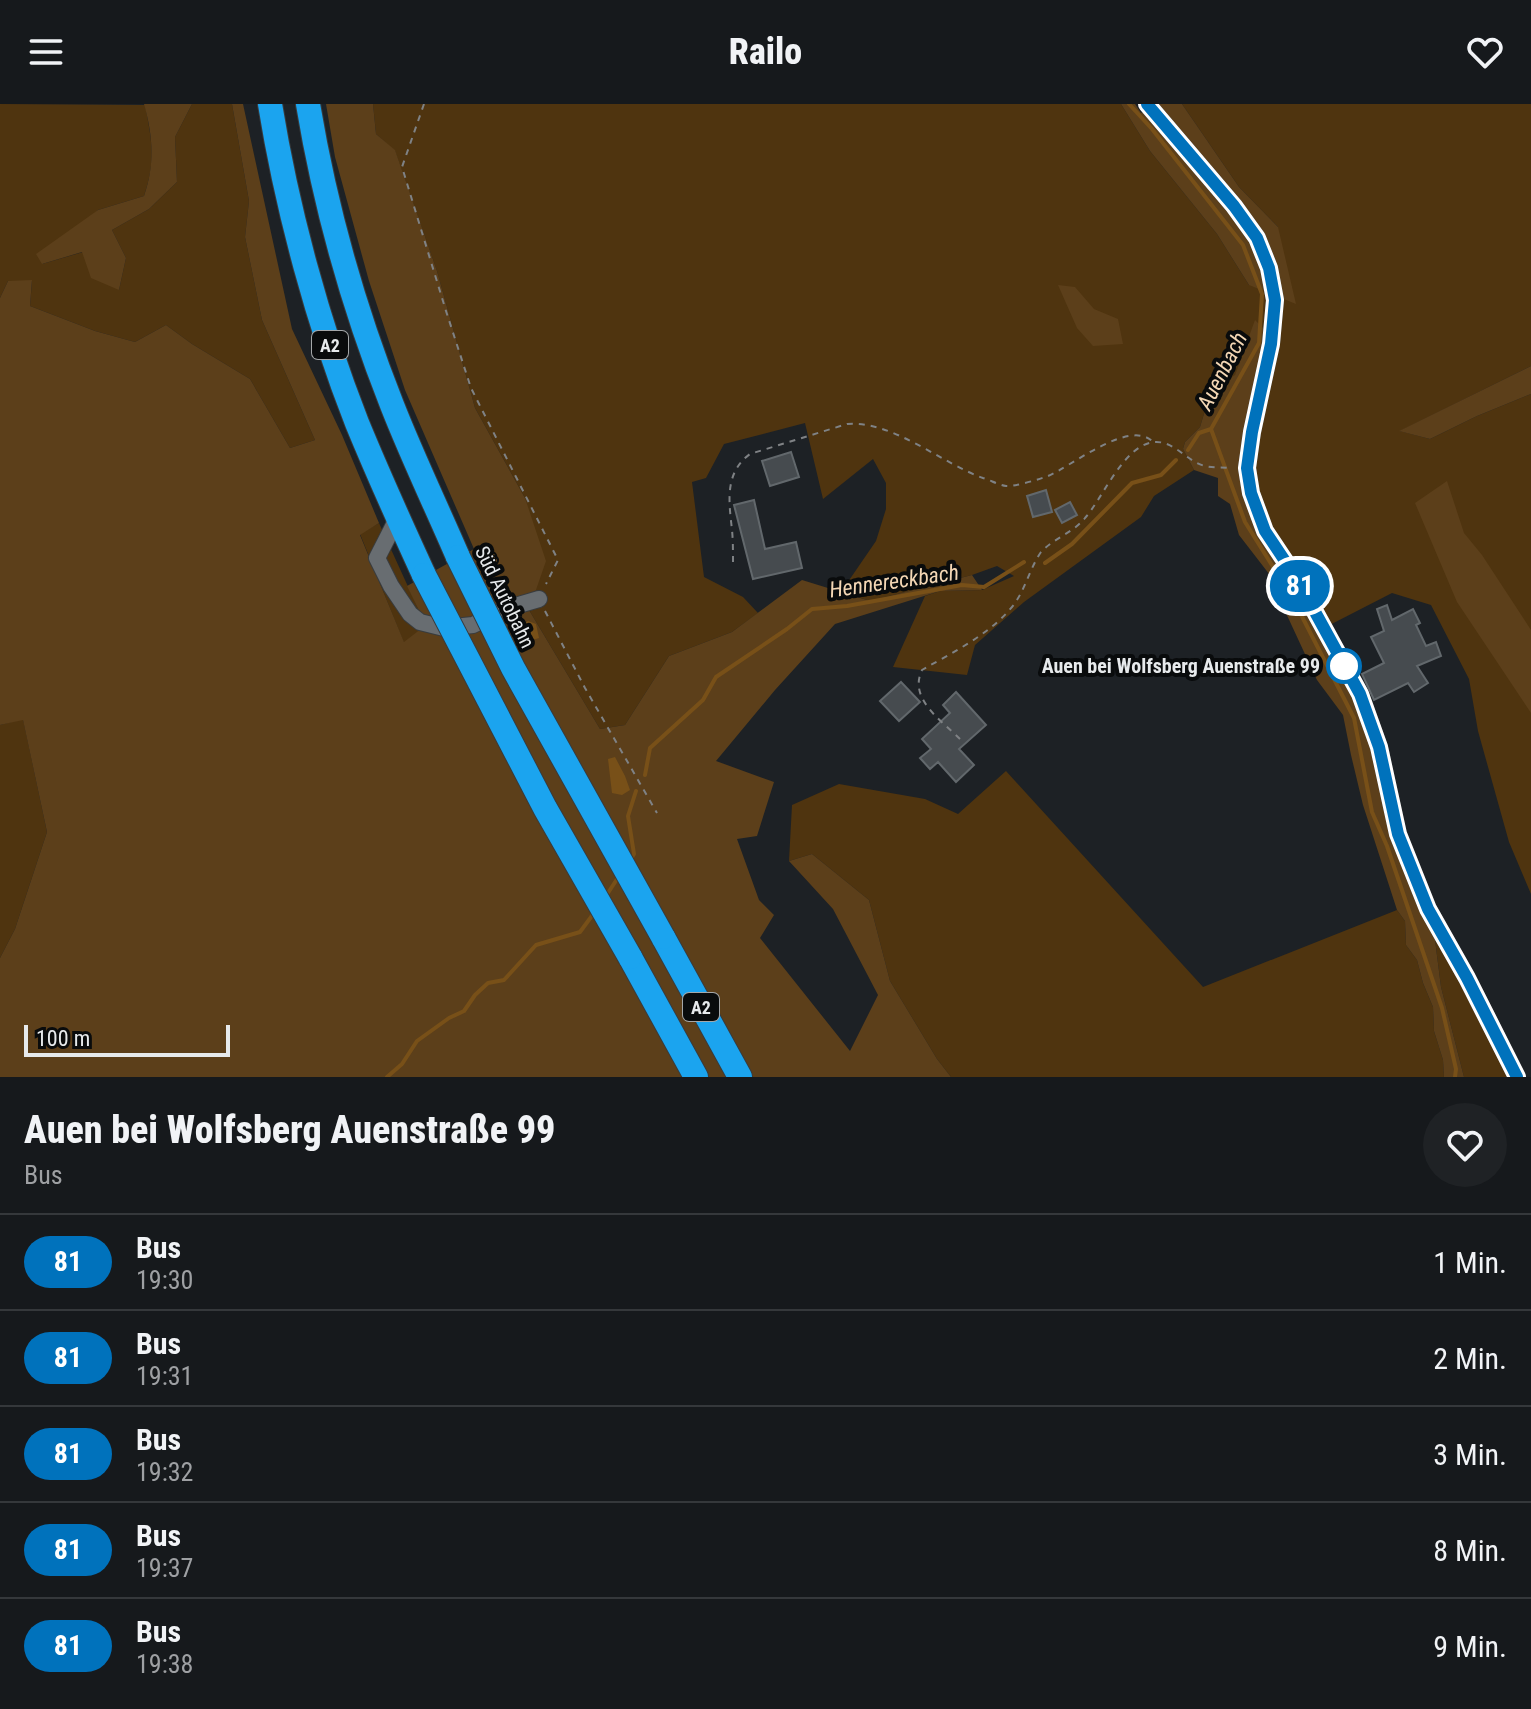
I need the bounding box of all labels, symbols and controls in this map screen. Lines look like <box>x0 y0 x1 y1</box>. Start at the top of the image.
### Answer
icon: menu <box>24 30 68 74</box>
icon: heart <box>1463 30 1507 74</box>
text: Railo <box>729 31 802 73</box>
water label: Auenbach <box>1191 328 1252 415</box>
road number: A2 <box>312 331 348 359</box>
street label: Süd Autobahn <box>470 542 540 652</box>
water label: Hennereckbach <box>828 560 960 602</box>
line badge: 81 <box>1264 560 1336 612</box>
text: 81 <box>1286 569 1314 602</box>
marker: Auen bei Wolfsberg Auenstraße 99 <box>1327 649 1361 683</box>
place label: Auen bei Wolfsberg Auenstraße 99 <box>1042 654 1320 678</box>
road number: A2 <box>683 993 719 1021</box>
scale bar <box>24 1021 230 1057</box>
text: 100 m <box>36 1026 90 1051</box>
button: heart <box>1423 1103 1507 1187</box>
text: Auen bei Wolfsberg Auenstraße 99 <box>24 1108 555 1152</box>
text: Bus <box>24 1160 63 1190</box>
text: Bus <box>136 1230 181 1265</box>
text: 81 <box>54 1245 82 1278</box>
text: 1 Min. <box>1433 1245 1507 1280</box>
text: 19:30 <box>136 1265 193 1295</box>
text: Bus <box>136 1326 181 1361</box>
text: 81 <box>54 1341 82 1374</box>
text: 2 Min. <box>1433 1341 1507 1376</box>
text: 19:31 <box>136 1361 193 1391</box>
text: Bus <box>136 1422 181 1457</box>
text: 81 <box>54 1437 82 1470</box>
text: 3 Min. <box>1433 1437 1507 1472</box>
text: 19:32 <box>136 1457 193 1487</box>
text: Bus <box>136 1518 181 1553</box>
text: 81 <box>54 1533 82 1566</box>
text: 8 Min. <box>1433 1533 1507 1568</box>
text: 19:37 <box>136 1553 193 1583</box>
text: Bus <box>136 1614 181 1649</box>
text: 81 <box>54 1629 82 1662</box>
text: 9 Min. <box>1433 1629 1507 1664</box>
text: 19:38 <box>136 1649 193 1679</box>

